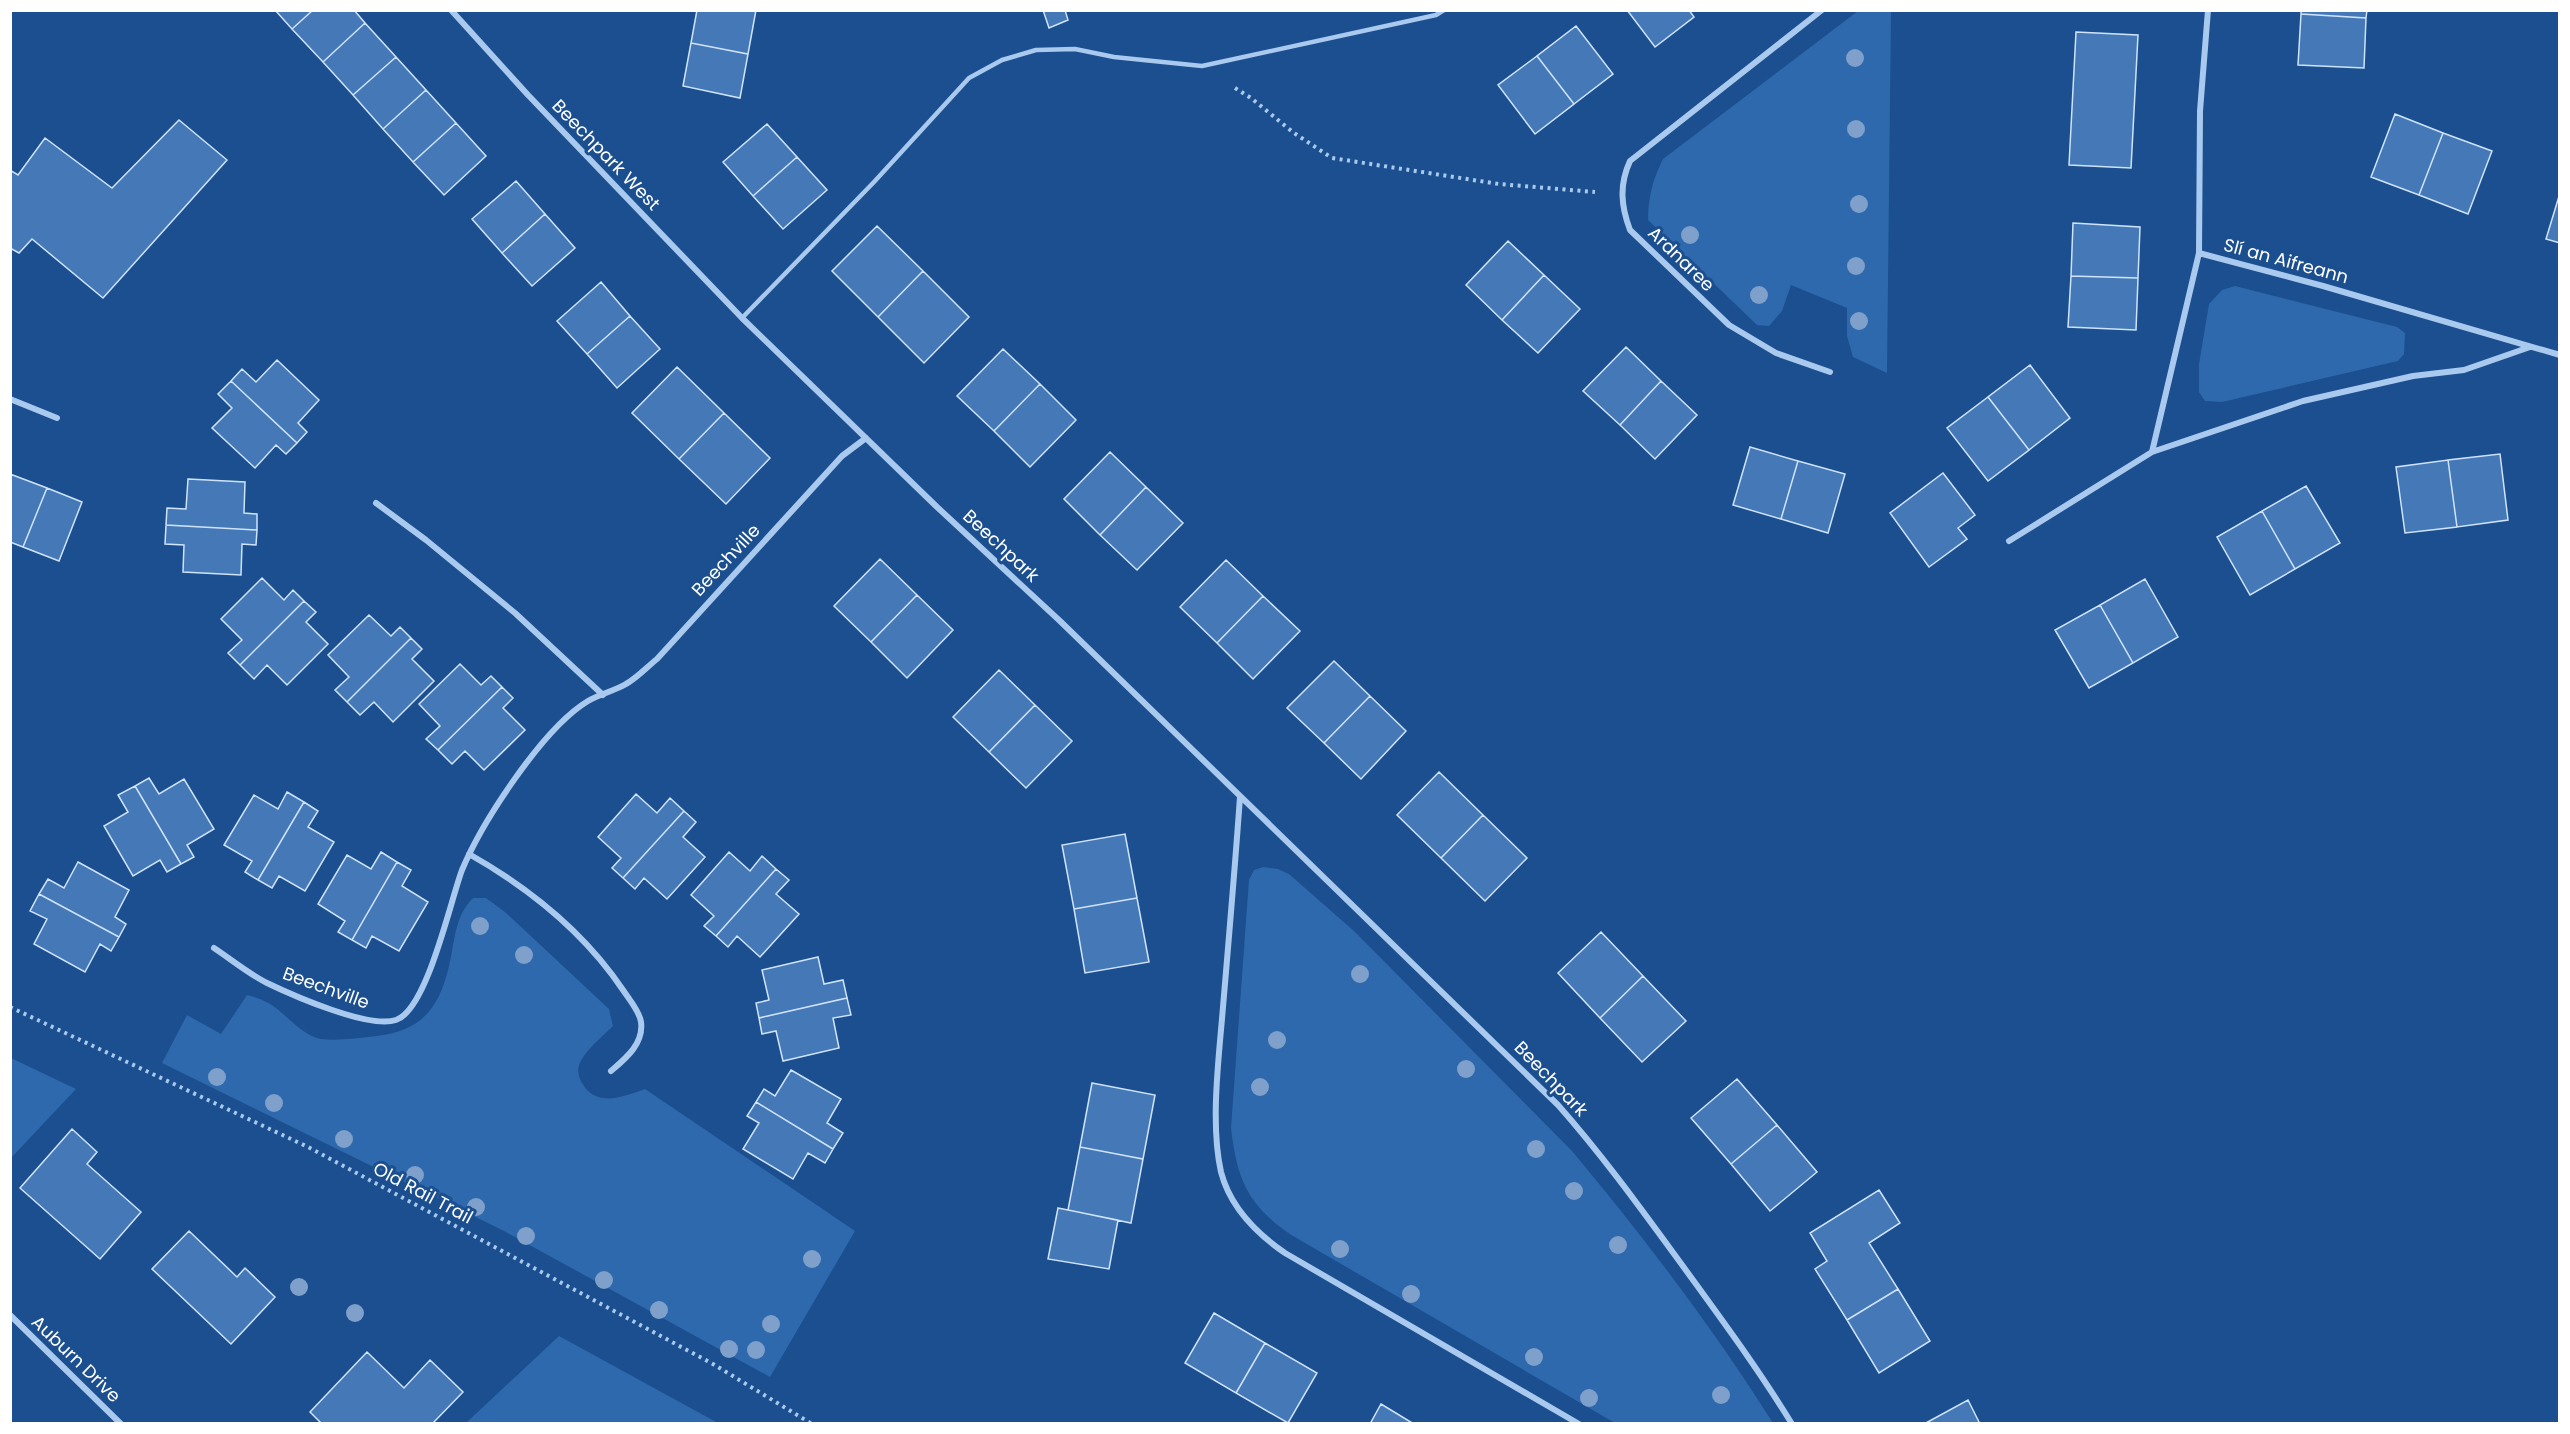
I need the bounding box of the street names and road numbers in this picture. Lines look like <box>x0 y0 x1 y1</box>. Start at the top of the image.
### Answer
street label: Beechpark West <box>547 94 666 216</box>
street label: Ardnaree <box>1643 221 1720 297</box>
street label: Slí an Aifreann <box>2221 232 2351 289</box>
street label: Beechpark <box>958 504 1046 588</box>
street label: Beechville <box>686 518 766 601</box>
street label: Beechville <box>279 960 373 1015</box>
street label: Beechpark <box>1509 1035 1594 1122</box>
street label: Old Rail Trail <box>369 1156 478 1229</box>
street label: Auburn Drive <box>26 1310 127 1408</box>

